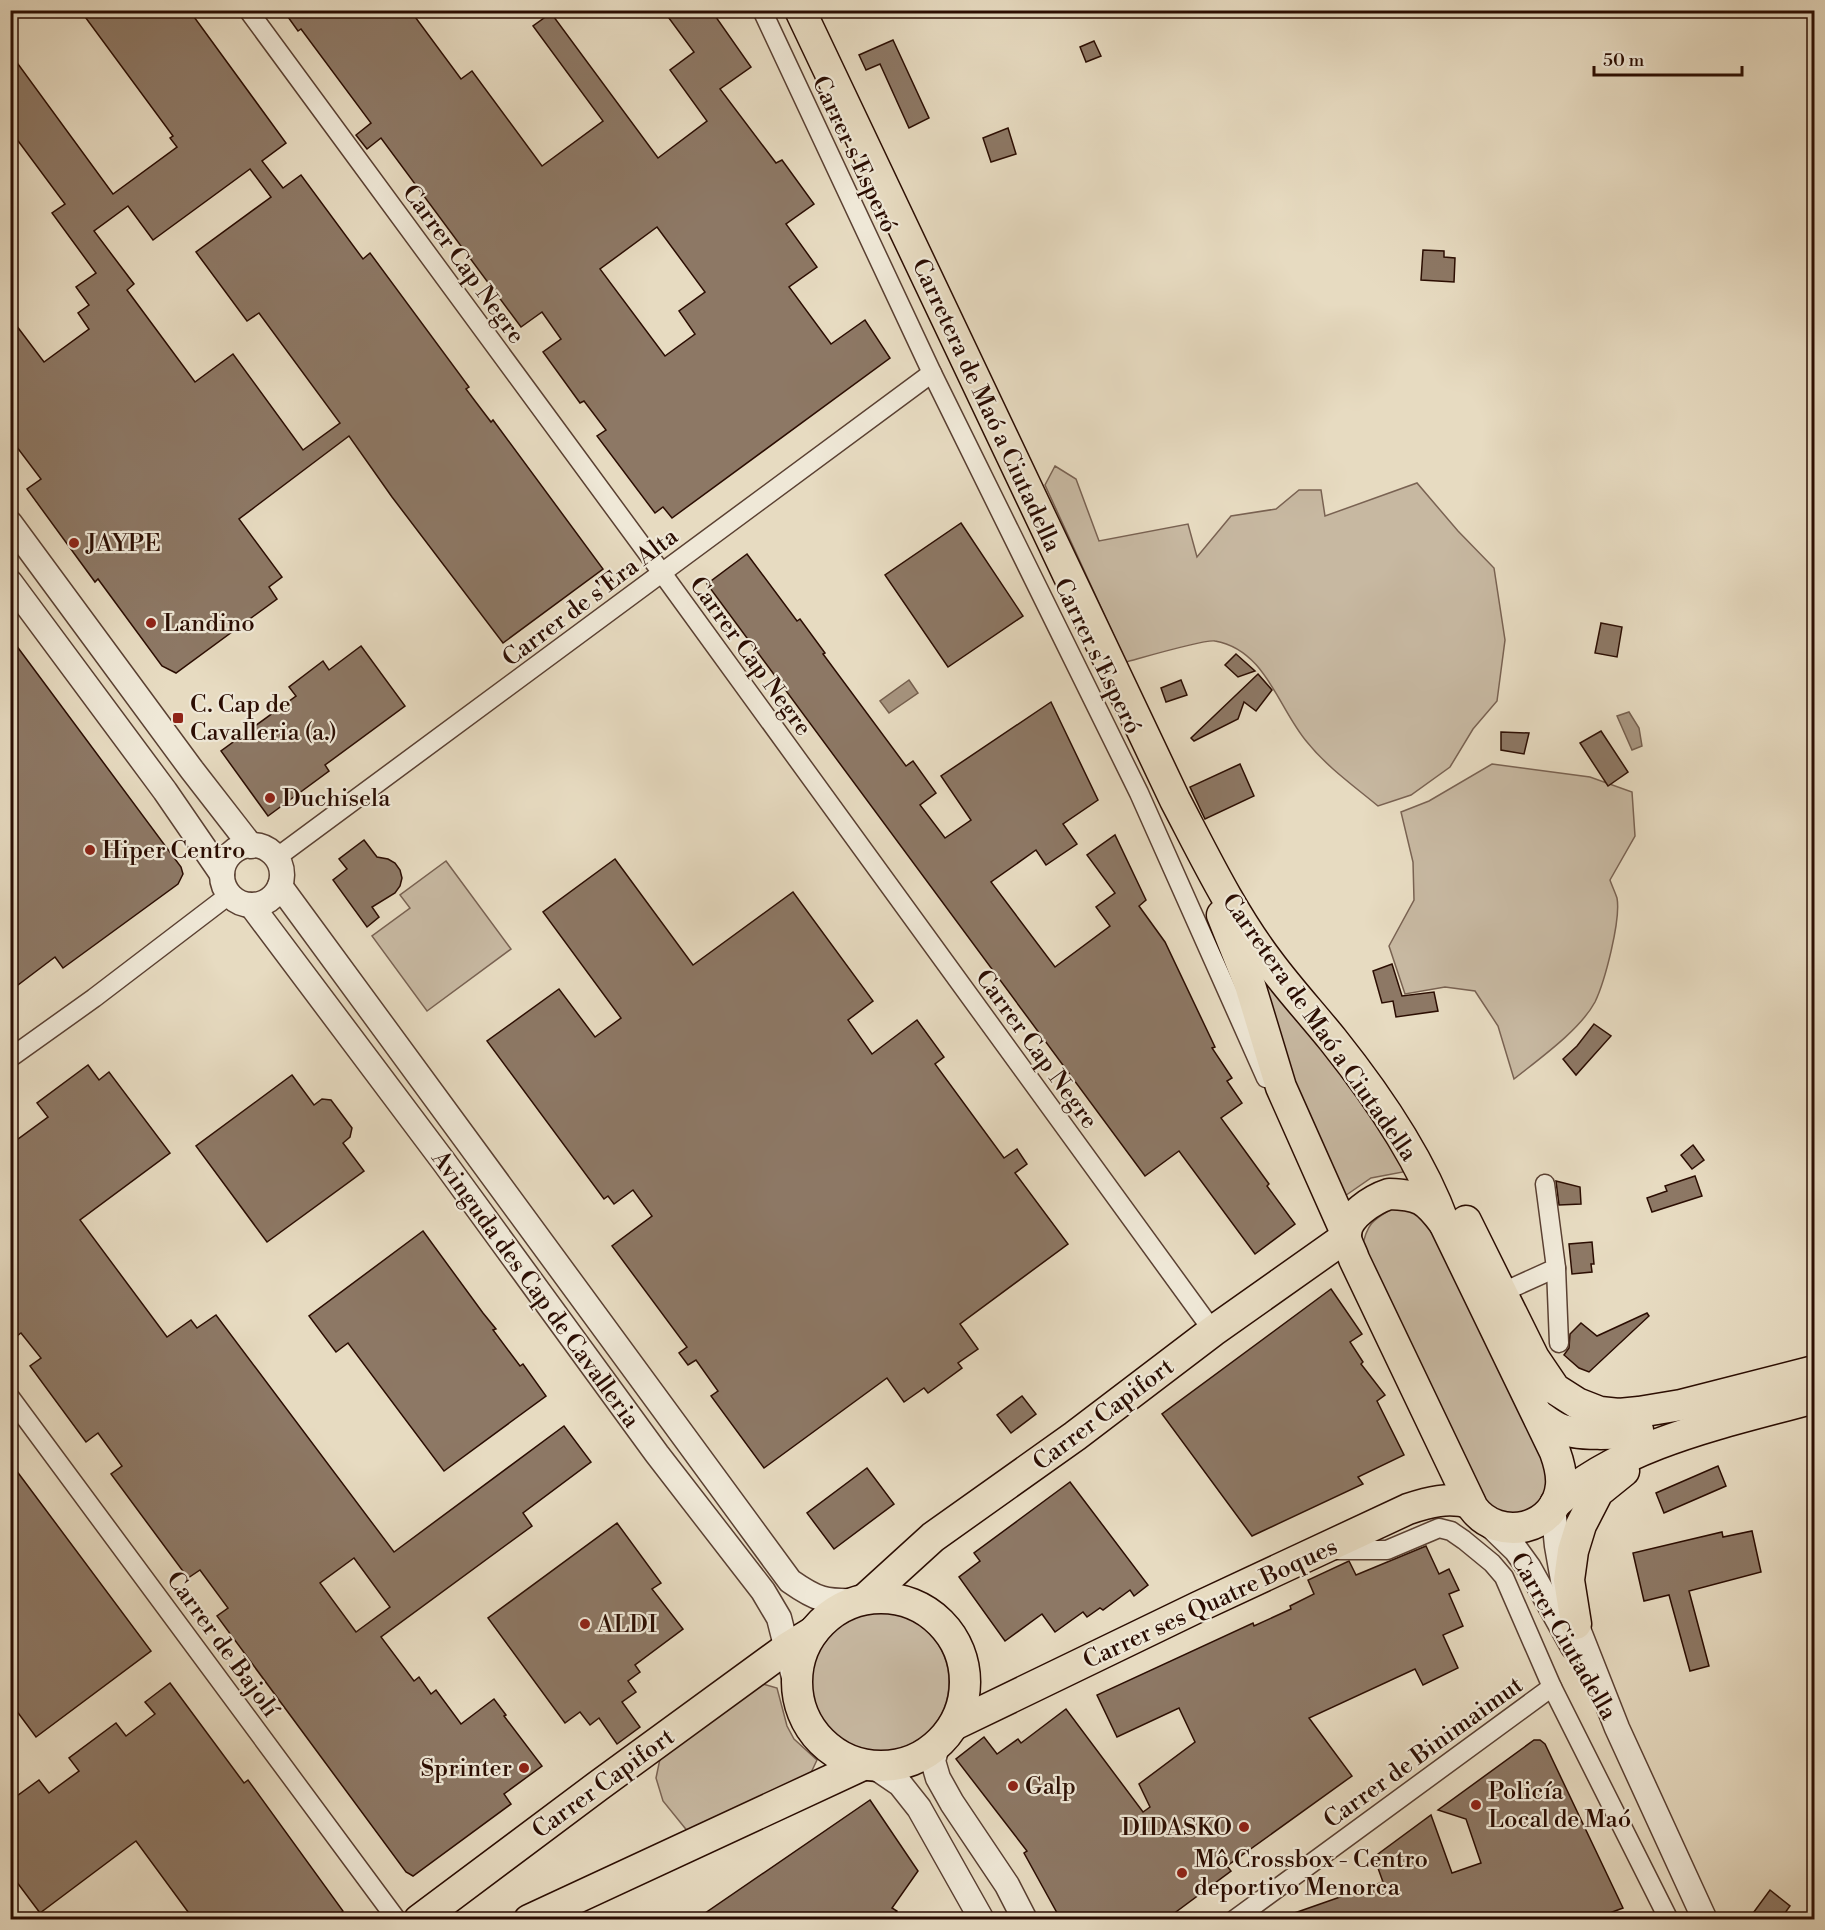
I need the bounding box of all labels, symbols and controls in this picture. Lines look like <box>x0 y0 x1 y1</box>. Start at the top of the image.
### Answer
scale bar <box>1594 39 1742 77</box>
text: 50 m <box>1603 49 1645 72</box>
street label: Carrer s'Esperó <box>805 71 904 238</box>
street label: Carrer Cap Negre <box>395 179 531 350</box>
street label: Carretera de Maó a Ciutadella <box>905 254 1068 558</box>
street label: Carrer de s'Era Alta <box>497 521 685 674</box>
place label: JAYPE <box>85 529 161 559</box>
marker: JAYPE <box>67 536 81 550</box>
street label: Carrer Cap Negre <box>682 571 818 742</box>
street label: Carrer s'Esperó <box>1046 574 1148 739</box>
place label: Landino <box>163 609 255 639</box>
marker: Landino <box>144 616 158 630</box>
place label: C. Cap de Cavalleria (a.) <box>190 690 337 748</box>
marker: C. Cap de Cavalleria (a.) <box>171 711 185 725</box>
place label: Duchisela <box>282 784 391 814</box>
marker: Duchisela <box>263 791 277 805</box>
place label: Hiper Centro <box>102 836 245 866</box>
marker: Hiper Centro <box>83 843 97 857</box>
street label: Carretera de Maó a Ciutadella <box>1215 888 1424 1168</box>
street label: Carrer Cap Negre <box>968 964 1104 1135</box>
street label: Avinguda des Cap de Cavalleria <box>424 1144 646 1435</box>
street label: Carrer Capifort <box>1027 1352 1180 1478</box>
street label: Carrer ses Quatre Boques <box>1079 1532 1342 1676</box>
street label: Carrer Ciutadella <box>1503 1547 1624 1726</box>
street label: Carrer de Bajolí <box>159 1566 286 1724</box>
place label: ALDI <box>596 1610 657 1640</box>
marker: ALDI <box>578 1617 592 1631</box>
street label: Carrer de Binimaimut <box>1318 1670 1530 1835</box>
street label: Carrer Capifort <box>527 1722 681 1846</box>
place label: Sprinter <box>420 1754 512 1784</box>
marker: Sprinter <box>517 1761 531 1775</box>
place label: Galp <box>1025 1772 1076 1802</box>
place label: Policía Local de Maó <box>1488 1777 1631 1835</box>
marker: Galp <box>1006 1779 1020 1793</box>
marker: Policía Local de Maó <box>1469 1798 1483 1812</box>
place label: DIDASKO <box>1121 1813 1232 1843</box>
marker: DIDASKO <box>1237 1820 1251 1834</box>
place label: Mô Crossbox - Centro deportivo Menorca <box>1194 1845 1428 1903</box>
marker: Mô Crossbox - Centro deportivo Menorca <box>1175 1866 1189 1880</box>

